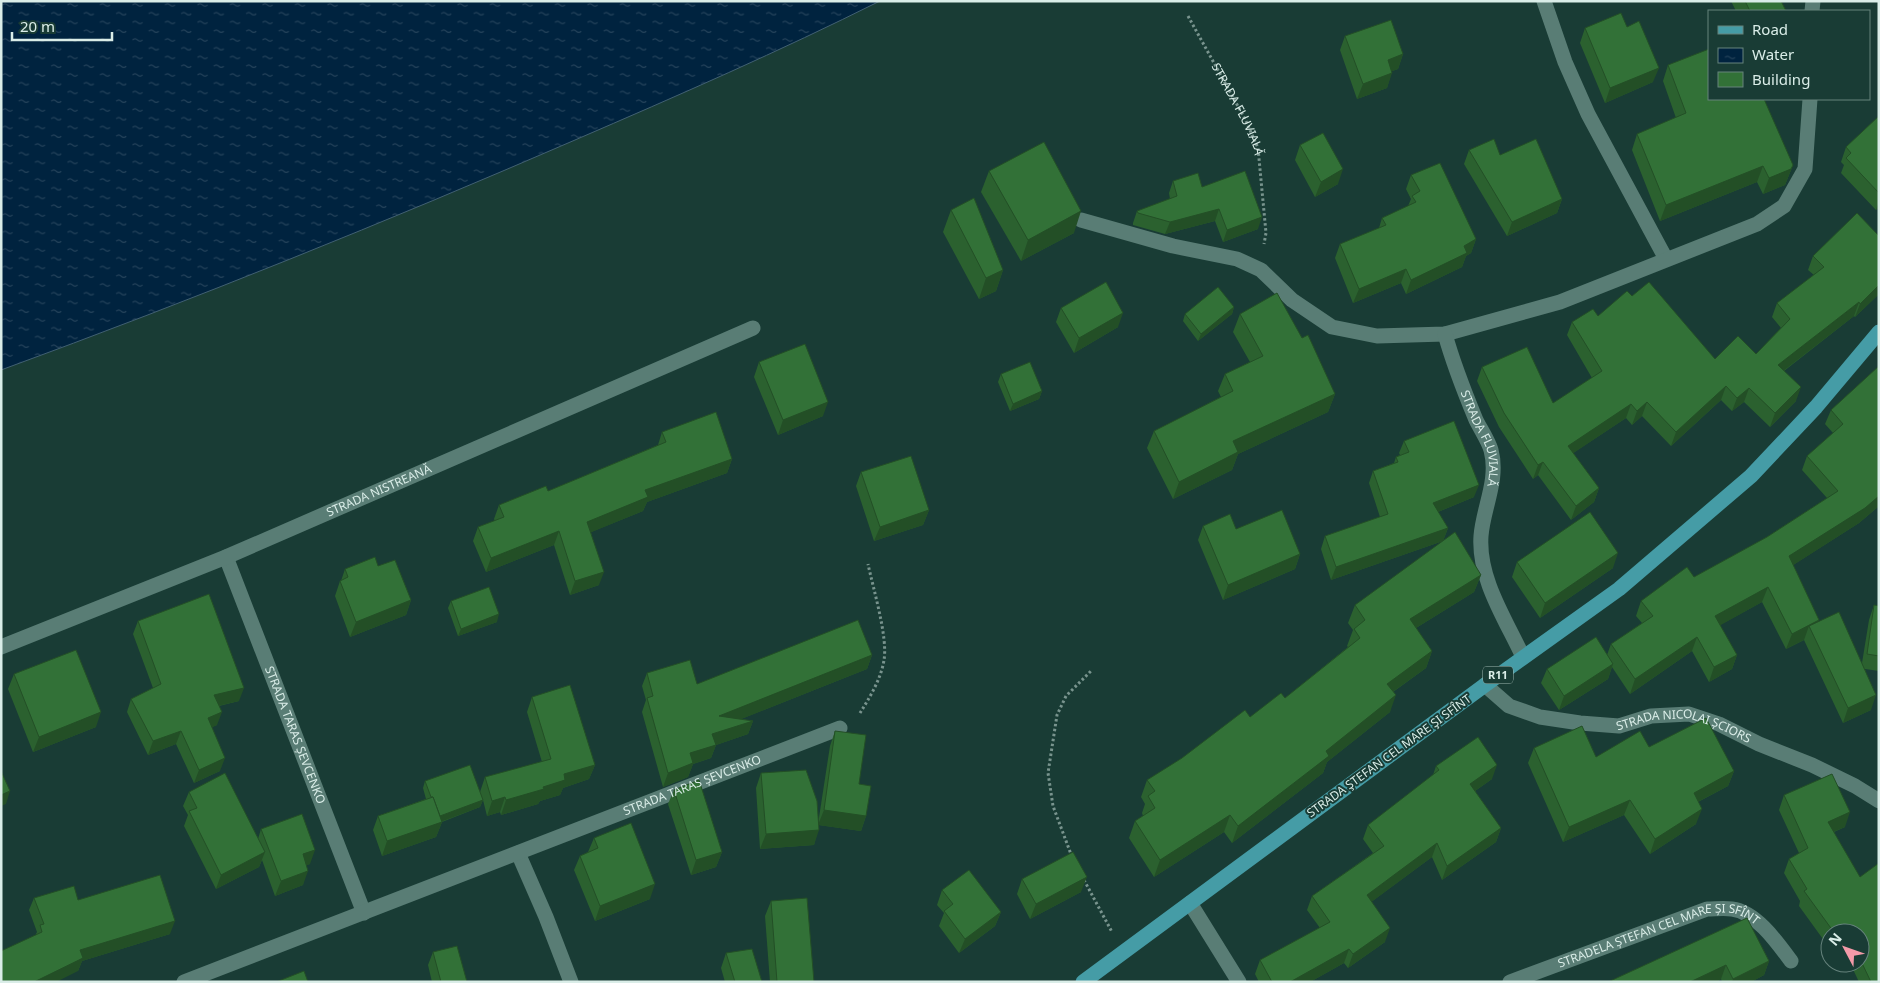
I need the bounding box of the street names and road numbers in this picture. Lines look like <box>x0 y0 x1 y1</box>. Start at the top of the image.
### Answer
street label: STRADA FLUVIALĂ <box>1208 60 1268 156</box>
street label: STRADA FLUVIALĂ <box>1457 387 1502 488</box>
street label: STRADA NISTREANĂ <box>324 460 434 520</box>
street label: STRADA TARAS ȘEVCENKO <box>261 664 330 806</box>
road number: R11 <box>1483 666 1513 684</box>
street label: STRADA ŞTEFAN CEL MARE ŞI SFÎNT <box>1303 690 1475 821</box>
street label: STRADA NICOLAI ȘCIORS <box>1614 705 1754 747</box>
street label: STRADA TARAS ȘEVCENKO <box>621 750 763 819</box>
street label: STRADELA ȘTEFAN CEL MARE ȘI SFÎNT <box>1555 900 1764 972</box>

